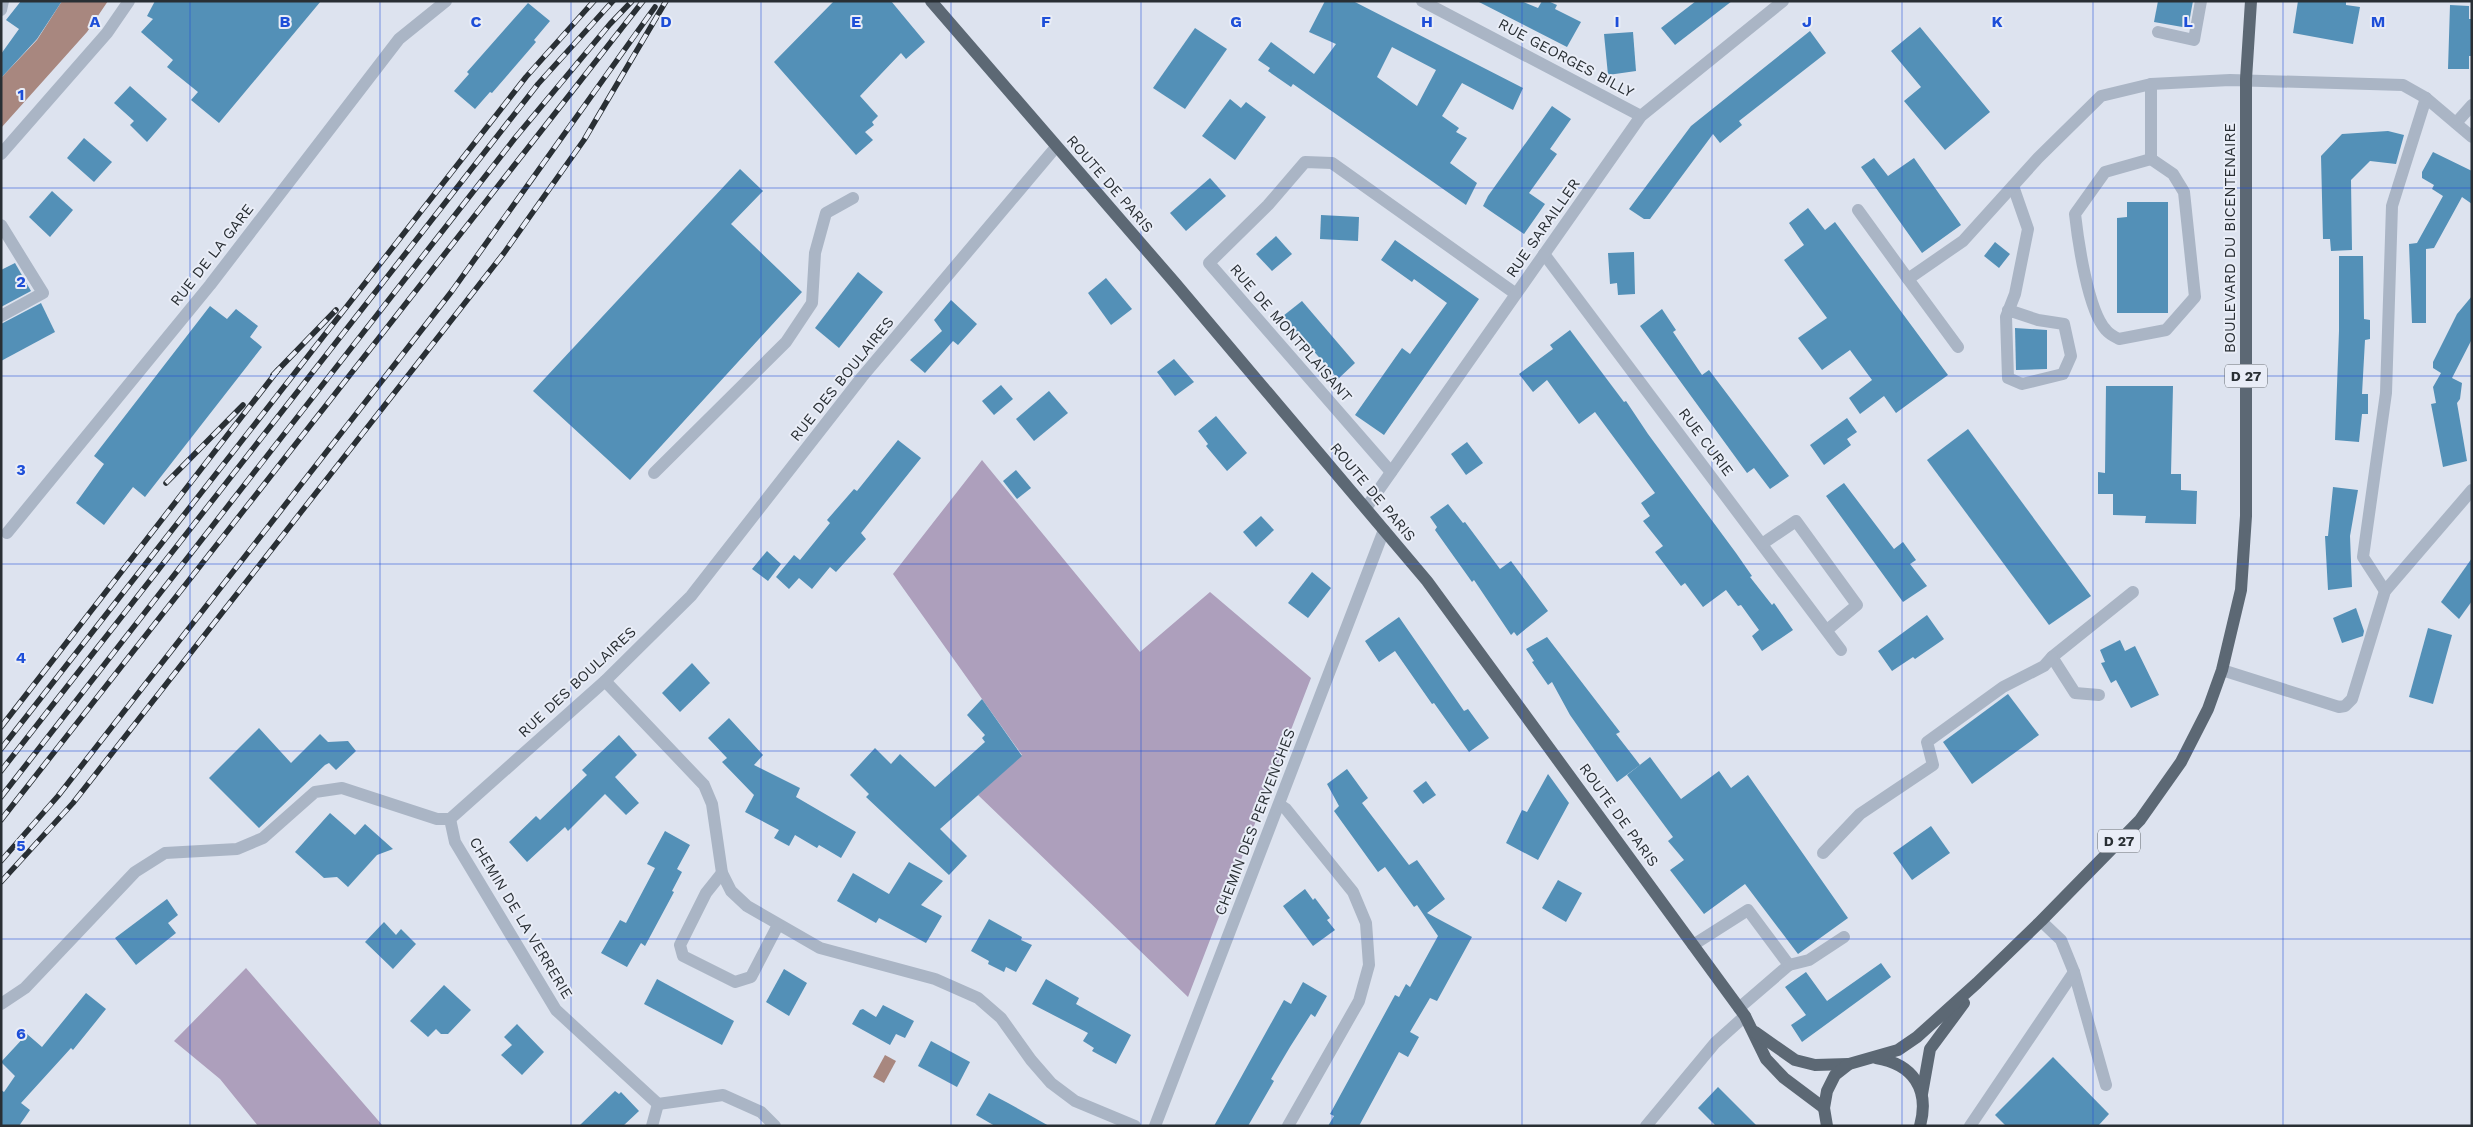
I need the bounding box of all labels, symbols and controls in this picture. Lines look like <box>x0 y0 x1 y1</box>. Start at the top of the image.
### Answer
text: A <box>90 12 101 31</box>
text: B <box>280 12 291 31</box>
text: C <box>471 12 482 31</box>
text: D <box>660 12 672 31</box>
text: E <box>851 12 861 31</box>
text: F <box>1041 12 1051 31</box>
text: G <box>1230 12 1242 31</box>
text: H <box>1421 12 1433 31</box>
text: J <box>1802 12 1812 31</box>
text: K <box>1991 12 2003 31</box>
text: L <box>2183 12 2193 31</box>
text: M <box>2371 12 2385 31</box>
street label: RUE GEORGES BILLY <box>1495 15 1637 101</box>
text: 1 <box>18 85 24 104</box>
street label: BOULEVARD DU BICENTENAIRE <box>2221 123 2239 353</box>
street label: ROUTE DE PARIS <box>1063 132 1157 236</box>
street label: RUE SARAILLER <box>1502 175 1584 281</box>
street label: RUE DE LA GARE <box>167 200 257 310</box>
street label: RUE DE MONTPLAISANT <box>1226 260 1356 406</box>
text: 2 <box>16 272 26 291</box>
street label: RUE DES BOULAIRES <box>786 313 898 445</box>
road number: D 27 <box>2225 364 2267 388</box>
street label: RUE CURIE <box>1675 405 1737 479</box>
street label: ROUTE DE PARIS <box>1326 439 1420 545</box>
text: 3 <box>16 460 26 479</box>
street label: RUE DES BOULAIRES <box>514 623 640 741</box>
text: 4 <box>16 648 26 667</box>
street label: CHEMIN DES PERVENCHES <box>1211 726 1299 918</box>
street label: ROUTE DE PARIS <box>1575 760 1663 870</box>
road number: D 27 <box>2098 829 2140 852</box>
street label: CHEMIN DE LA VERRERIE <box>466 834 576 1002</box>
text: 5 <box>16 836 26 855</box>
text: 6 <box>16 1024 26 1043</box>

